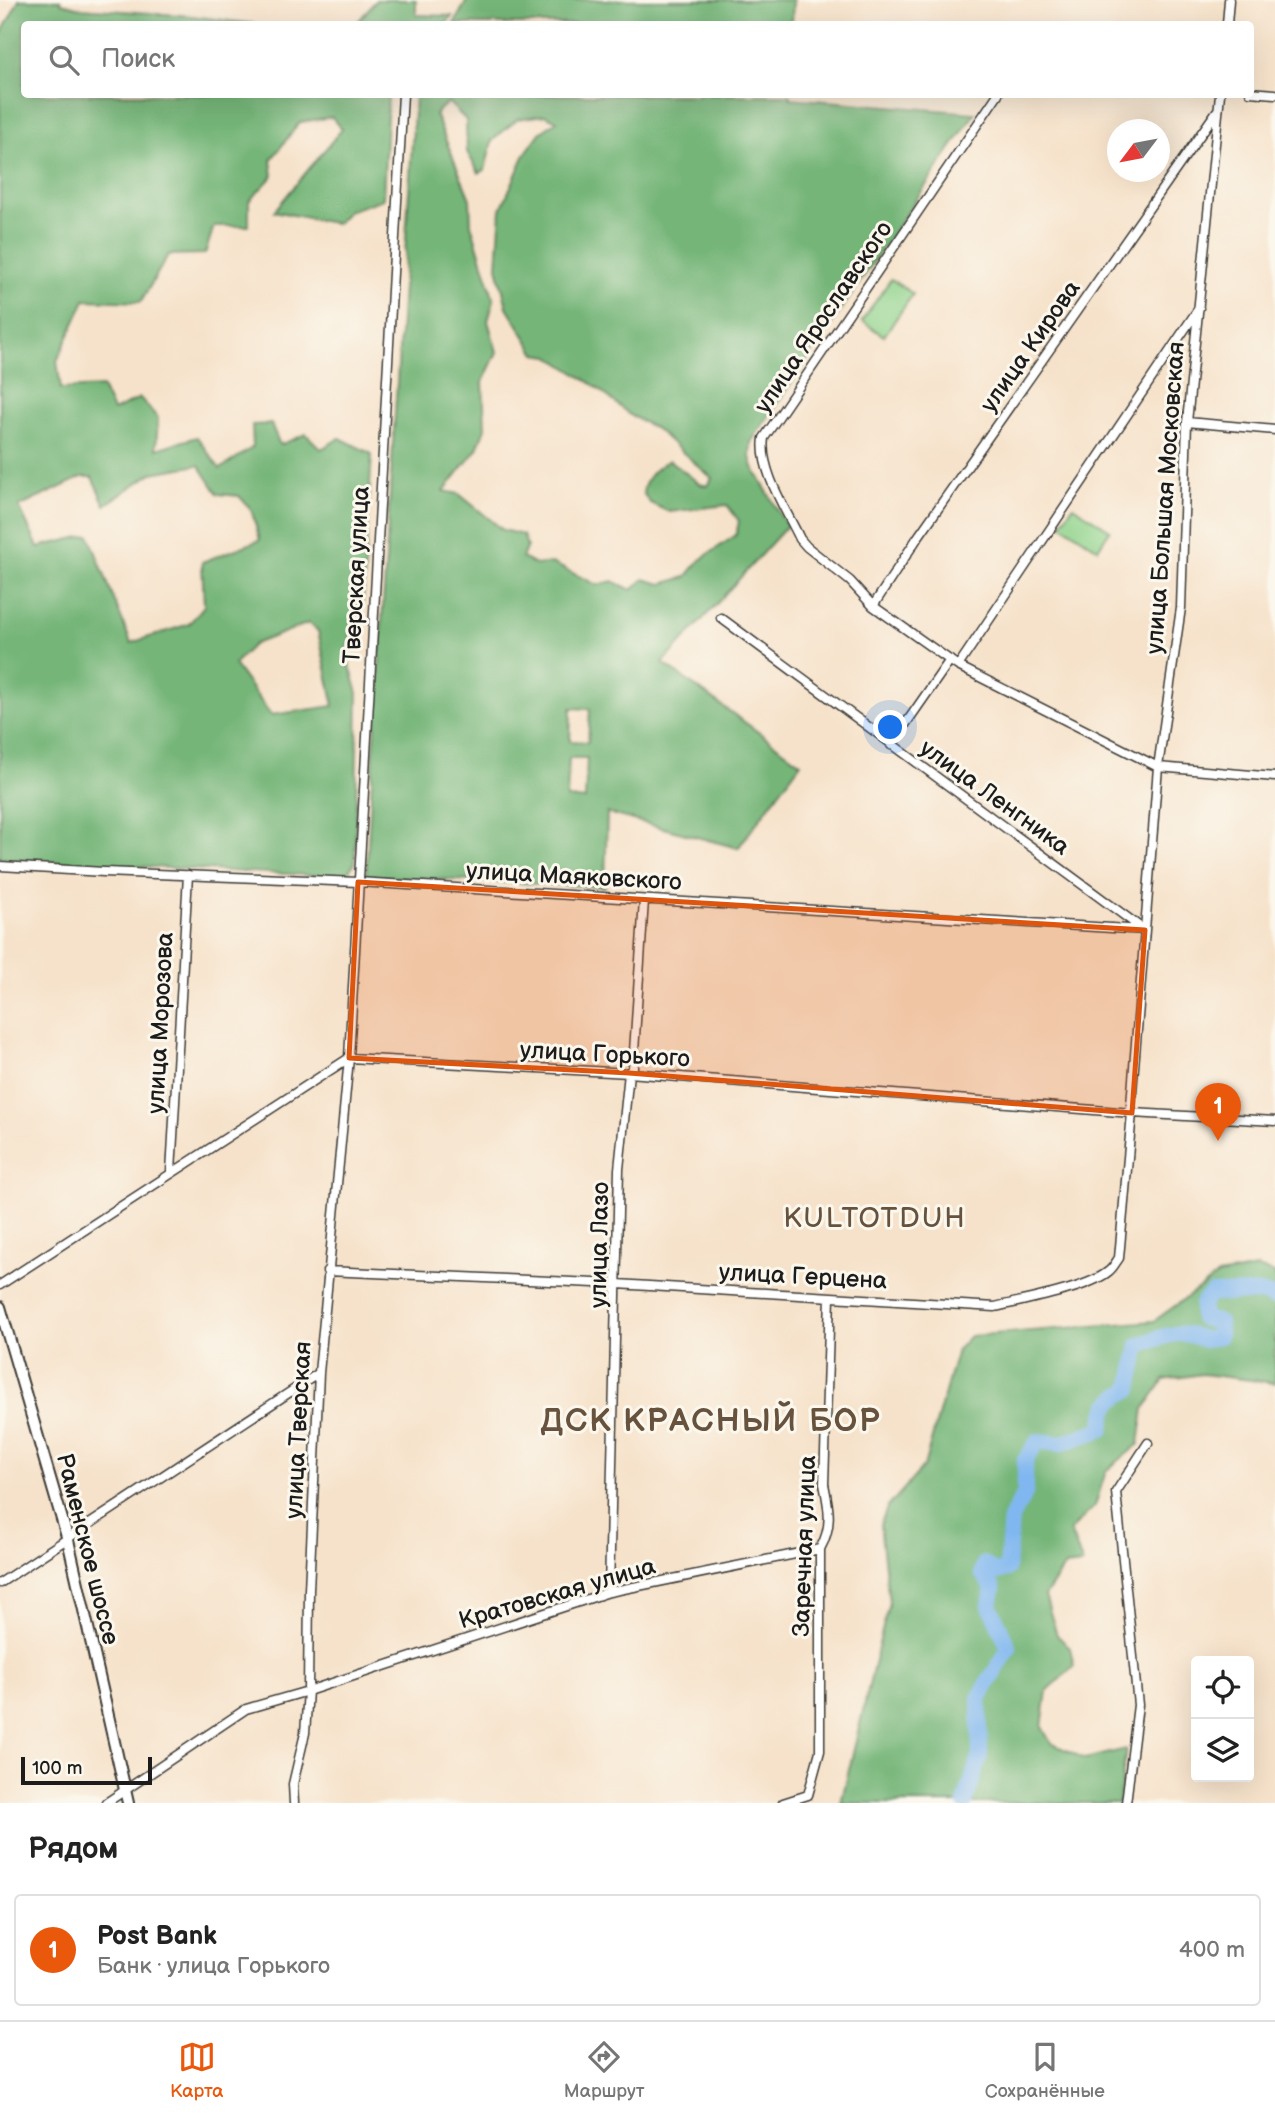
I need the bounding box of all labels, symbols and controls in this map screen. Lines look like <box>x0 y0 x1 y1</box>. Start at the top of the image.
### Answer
search box <box>21 21 1254 98</box>
icon: search <box>45 41 83 79</box>
text: Поиск <box>101 44 175 75</box>
north arrow <box>1107 119 1170 182</box>
street label: улица Ярославского <box>748 216 899 419</box>
street label: улица Кирова <box>974 275 1087 418</box>
street label: улица Большая Московская <box>1140 341 1191 655</box>
street label: Тверская улица <box>337 485 376 665</box>
your location <box>873 710 907 744</box>
street label: улица Ленгника <box>914 733 1075 861</box>
street label: улица Маяковского <box>465 856 683 897</box>
street label: улица Морозова <box>141 931 180 1115</box>
street label: улица Горького <box>519 1036 691 1073</box>
pin: 1 <box>1195 1083 1241 1141</box>
street label: улица Лазо <box>584 1182 615 1308</box>
district label: KULTOTDUH <box>783 1202 967 1235</box>
street label: улица Герцена <box>718 1258 888 1295</box>
street label: улица Тверская <box>279 1340 318 1520</box>
district label: ДСК КРАСНЫЙ БОР <box>541 1400 881 1441</box>
street label: Раменское шоссе <box>50 1450 125 1648</box>
street label: Заречная улица <box>787 1455 822 1637</box>
street label: Кратовская улица <box>455 1551 659 1635</box>
map controls <box>1191 1656 1254 1782</box>
button: locate <box>1191 1656 1254 1719</box>
button: layers <box>1191 1719 1254 1782</box>
scale bar <box>21 1754 152 1786</box>
text: 100 m <box>32 1757 83 1780</box>
text: Рядом <box>28 1831 118 1867</box>
text: Post Bank <box>97 1921 217 1952</box>
text: 1 <box>48 1936 58 1964</box>
text: 400 m <box>1179 1936 1245 1964</box>
text: Банк · улица Горького <box>97 1952 330 1980</box>
tab: Карта <box>170 2038 224 2103</box>
tab: Маршрут <box>564 2038 645 2103</box>
tab: Сохранённые <box>985 2038 1105 2103</box>

